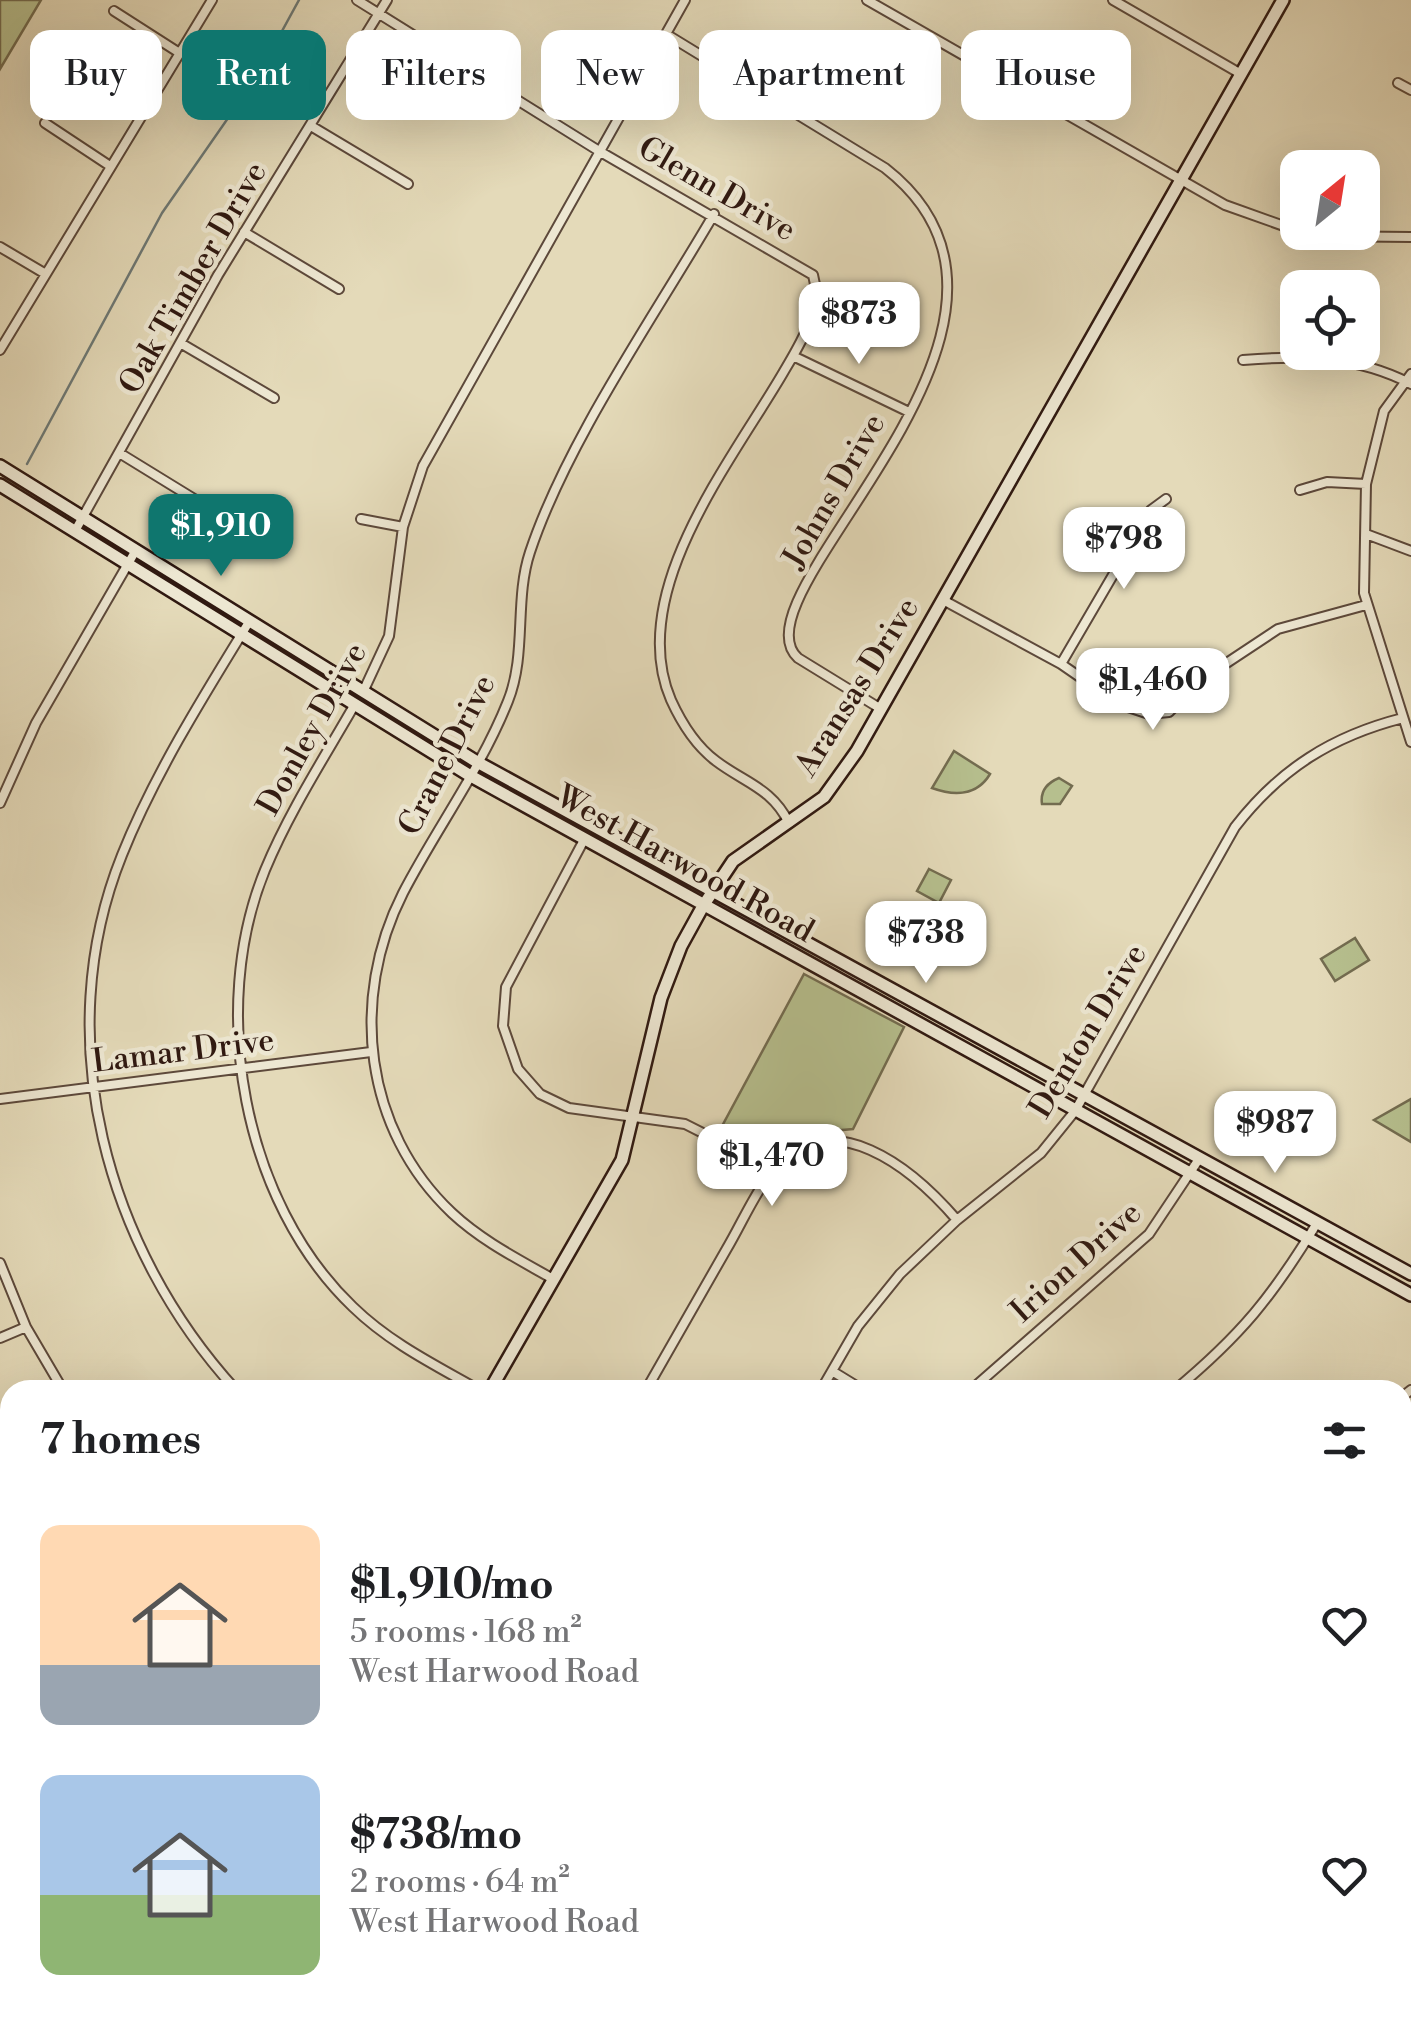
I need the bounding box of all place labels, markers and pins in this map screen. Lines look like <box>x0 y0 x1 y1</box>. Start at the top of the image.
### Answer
pin: $873 <box>800 282 918 367</box>
pin: $1,910 <box>140 494 302 579</box>
pin: $798 <box>1065 507 1183 592</box>
pin: $1,460 <box>1072 648 1234 733</box>
pin: $738 <box>867 901 985 986</box>
pin: $987 <box>1216 1091 1334 1176</box>
pin: $1,470 <box>691 1124 853 1209</box>

